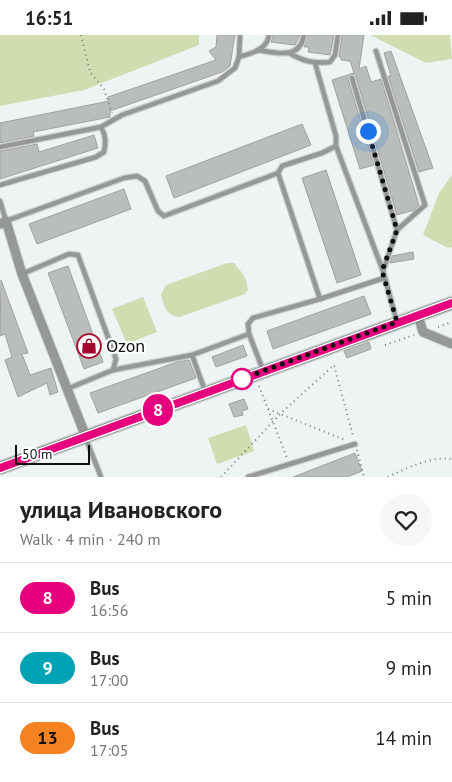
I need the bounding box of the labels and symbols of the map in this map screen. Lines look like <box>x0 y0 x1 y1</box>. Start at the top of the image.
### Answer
your location <box>356 119 381 144</box>
shop icon: Ozon <box>76 333 102 359</box>
place label: Ozon <box>106 334 145 357</box>
unlabelled marker <box>231 368 253 390</box>
line badge: 8 <box>142 394 174 426</box>
scale bar <box>15 442 90 465</box>

